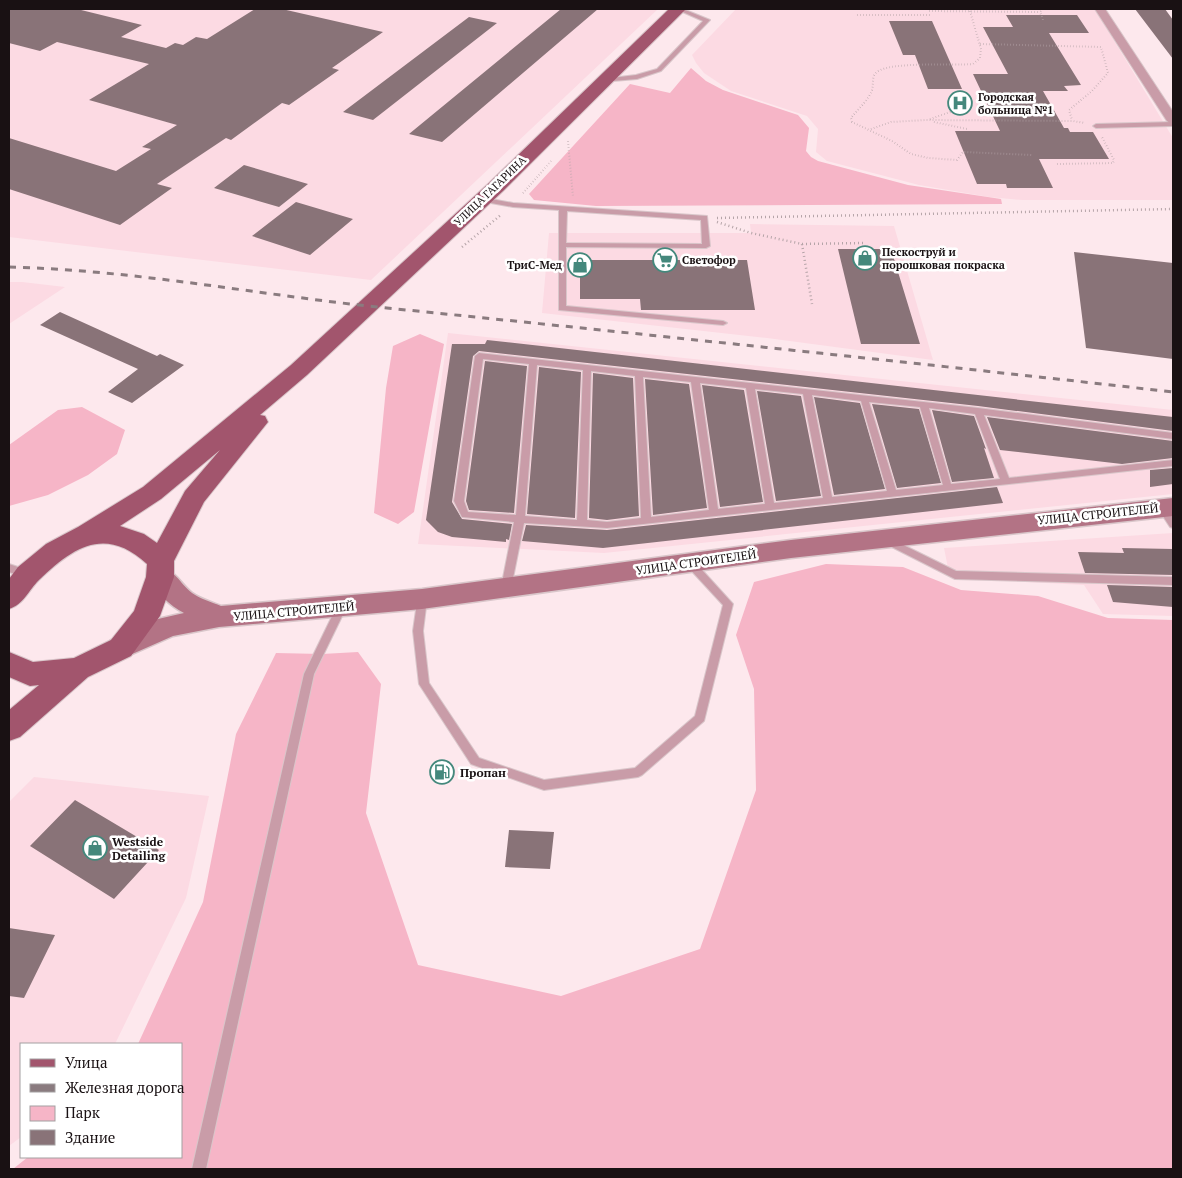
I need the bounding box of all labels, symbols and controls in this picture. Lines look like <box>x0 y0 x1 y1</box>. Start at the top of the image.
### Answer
hospital icon: Городская больница №1 <box>947 90 973 116</box>
place label: Городская больница №1 <box>978 90 1054 117</box>
street label: УЛИЦА ГАГАРИНА <box>451 153 529 229</box>
shop icon: Пескоструй и порошковая покраска <box>852 245 878 271</box>
place label: Пескоструй и порошковая покраска <box>882 245 1005 272</box>
supermarket icon: Светофор <box>652 247 678 273</box>
shop icon: ТриС-Мед <box>567 252 593 278</box>
place label: Светофор <box>682 253 736 267</box>
place label: ТриС-Мед <box>507 258 562 272</box>
street label: УЛИЦА СТРОИТЕЛЕЙ <box>1037 500 1159 528</box>
street label: УЛИЦА СТРОИТЕЛЕЙ <box>635 546 757 578</box>
street label: УЛИЦА СТРОИТЕЛЕЙ <box>233 598 355 624</box>
fuel station icon: Пропан <box>429 759 455 785</box>
place label: Пропан <box>460 765 506 780</box>
place label: Westside Detailing <box>112 834 165 863</box>
shop icon: Westside Detailing <box>82 835 108 861</box>
legend <box>20 1043 182 1158</box>
text: Улица <box>65 1052 108 1072</box>
text: Железная дорога <box>65 1077 185 1097</box>
text: Парк <box>65 1102 101 1122</box>
text: Здание <box>65 1127 115 1147</box>

